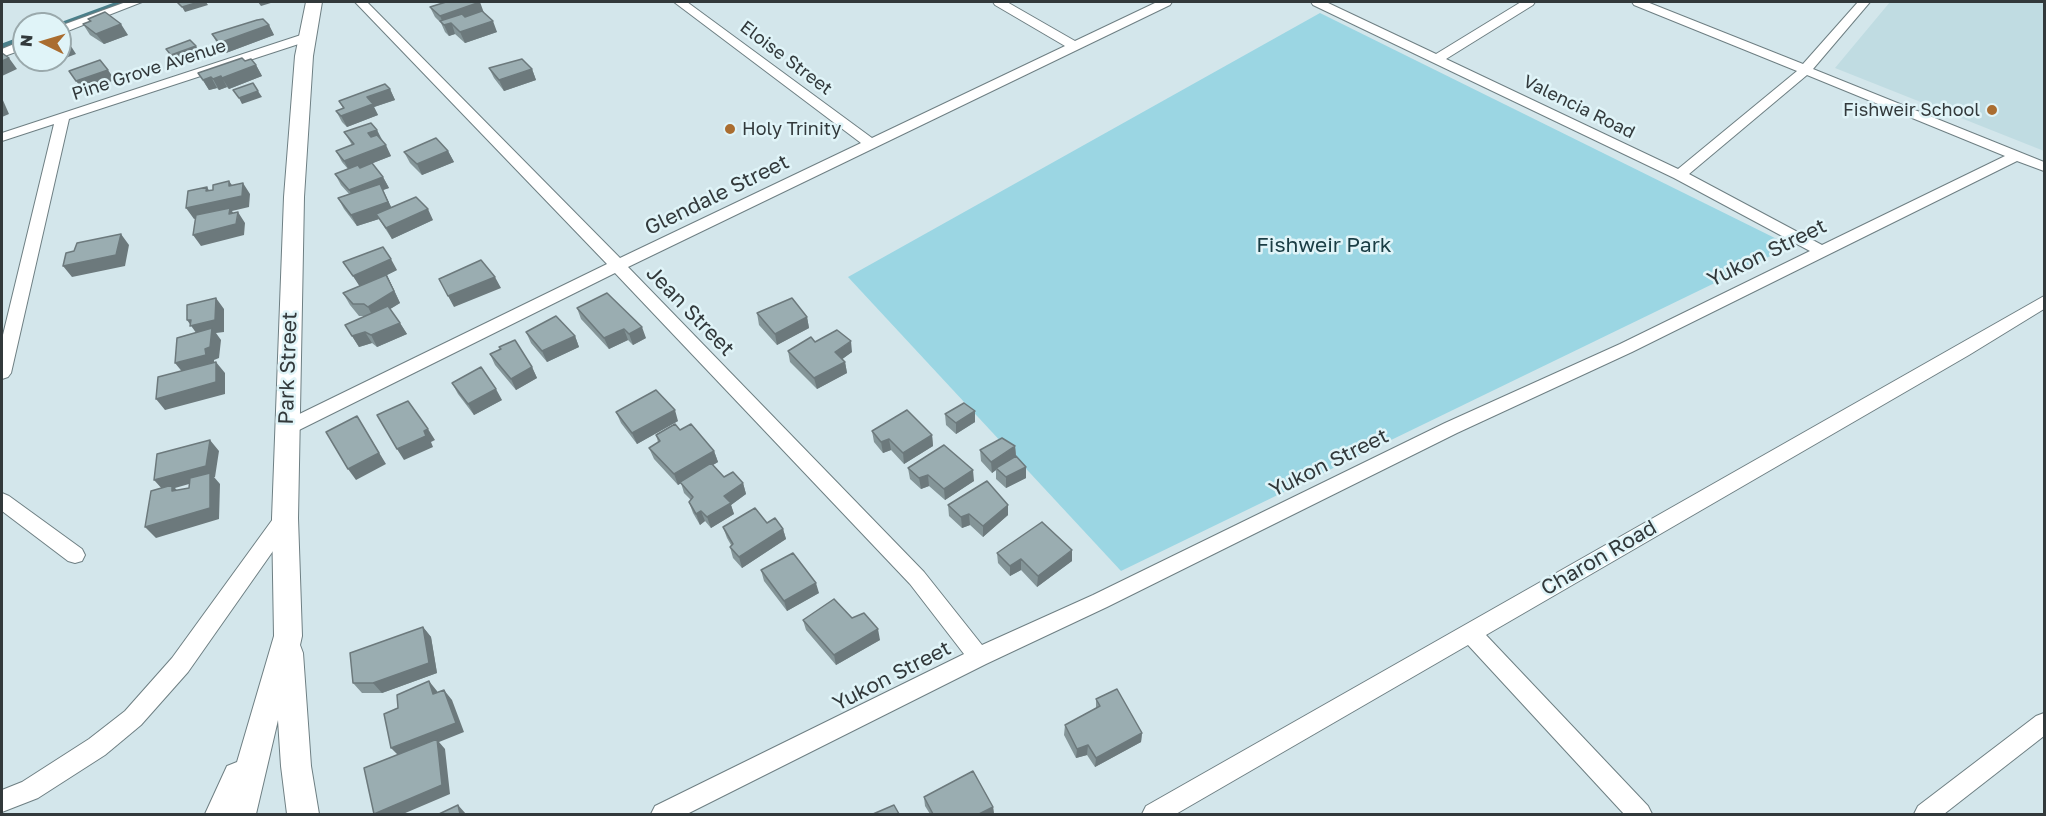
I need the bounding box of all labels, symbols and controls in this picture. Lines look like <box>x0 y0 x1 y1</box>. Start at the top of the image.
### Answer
north arrow <box>12 12 72 72</box>
street label: Eloise Street <box>736 16 836 100</box>
text: N <box>16 34 37 48</box>
street label: Pine Grove Avenue <box>69 35 229 105</box>
street label: Valencia Road <box>1520 71 1638 143</box>
place label: Fishweir School <box>1843 99 1980 121</box>
marker: Fishweir School <box>1985 103 1999 117</box>
place label: Holy Trinity <box>742 118 841 140</box>
marker: Holy Trinity <box>723 122 737 136</box>
street label: Glendale Street <box>641 149 793 241</box>
street label: Yukon Street <box>1703 213 1831 293</box>
park label: Fishweir Park <box>1256 232 1392 258</box>
street label: Jean Street <box>641 261 739 361</box>
street label: Park Street <box>273 311 303 425</box>
street label: Yukon Street <box>1265 423 1393 503</box>
street label: Charon Road <box>1537 515 1661 601</box>
street label: Yukon Street <box>829 635 955 717</box>

